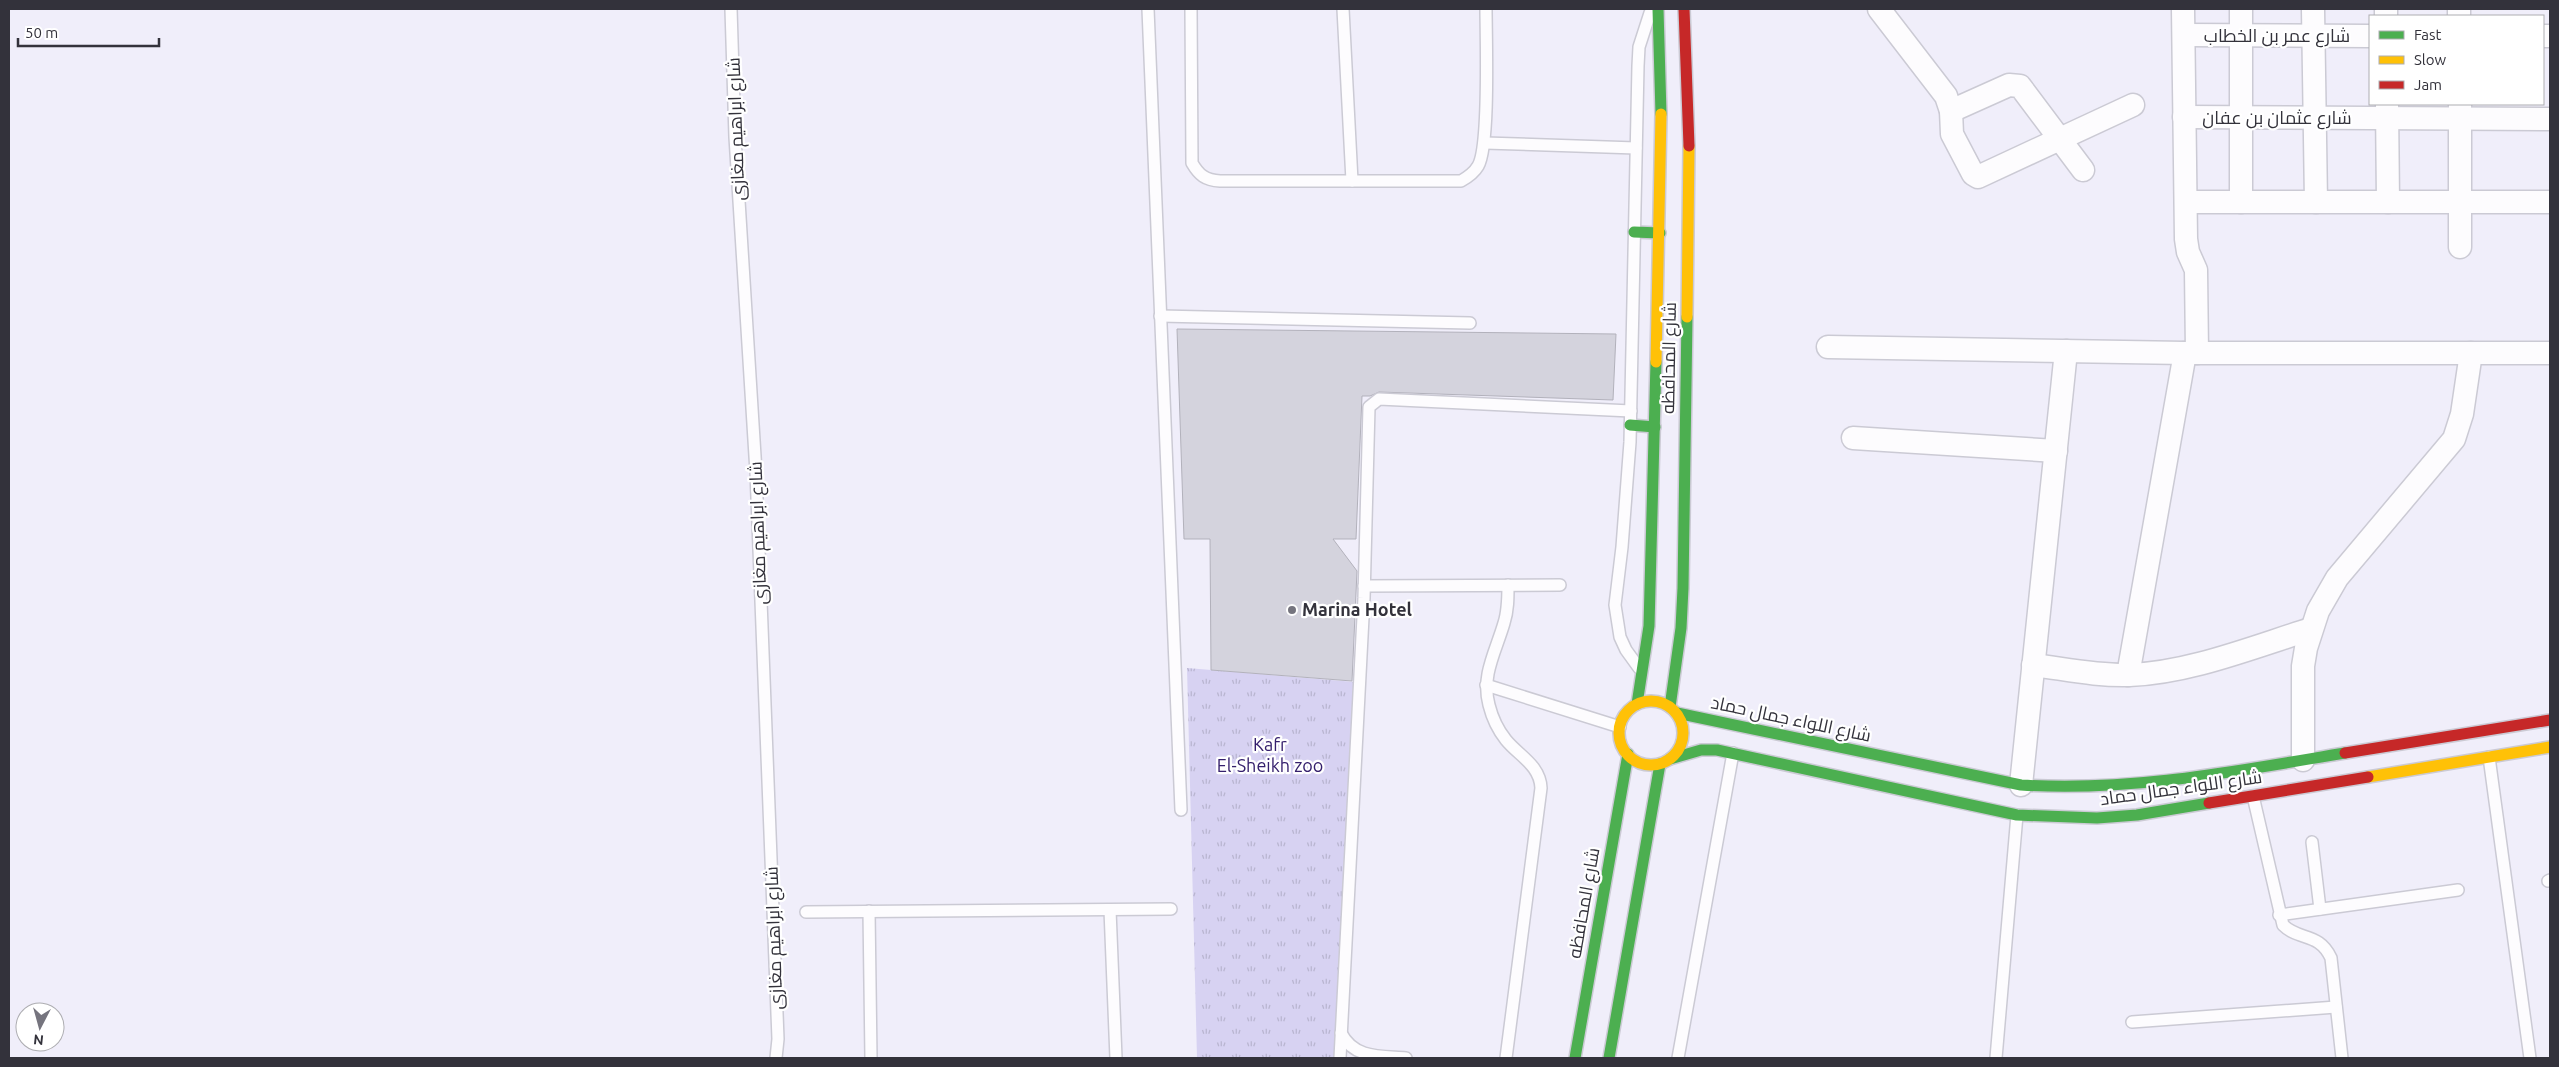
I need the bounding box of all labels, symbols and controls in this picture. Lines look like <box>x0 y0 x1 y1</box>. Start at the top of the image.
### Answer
scale bar <box>18 15 159 47</box>
legend <box>2369 15 2544 105</box>
text: 50 m <box>25 24 58 41</box>
street label: شارع عمر بن الخطاب <box>2204 25 2350 48</box>
text: Fast <box>2414 26 2442 43</box>
text: Slow <box>2414 51 2447 68</box>
street label: شارع ابراهيم مغازى <box>722 57 750 201</box>
text: Jam <box>2414 76 2442 93</box>
street label: شارع عثمان بن عفان <box>2202 107 2352 130</box>
street label: شارع المحافظه <box>1657 302 1682 414</box>
street label: شارع ابراهيم مغازى <box>744 461 772 605</box>
place label: Marina Hotel <box>1302 599 1412 619</box>
marker: Marina Hotel <box>1286 604 1298 616</box>
street label: شارع اللواء جمال حماد <box>1709 691 1873 748</box>
park label: Kafr El-Sheikh zoo <box>1217 734 1323 775</box>
street label: شارع اللواء جمال حماد <box>2099 766 2263 811</box>
street label: شارع المحافظه <box>1563 846 1606 960</box>
street label: شارع ابراهيم مغازى <box>760 866 788 1010</box>
north arrow <box>15 1002 65 1052</box>
text: N <box>33 1031 45 1048</box>

